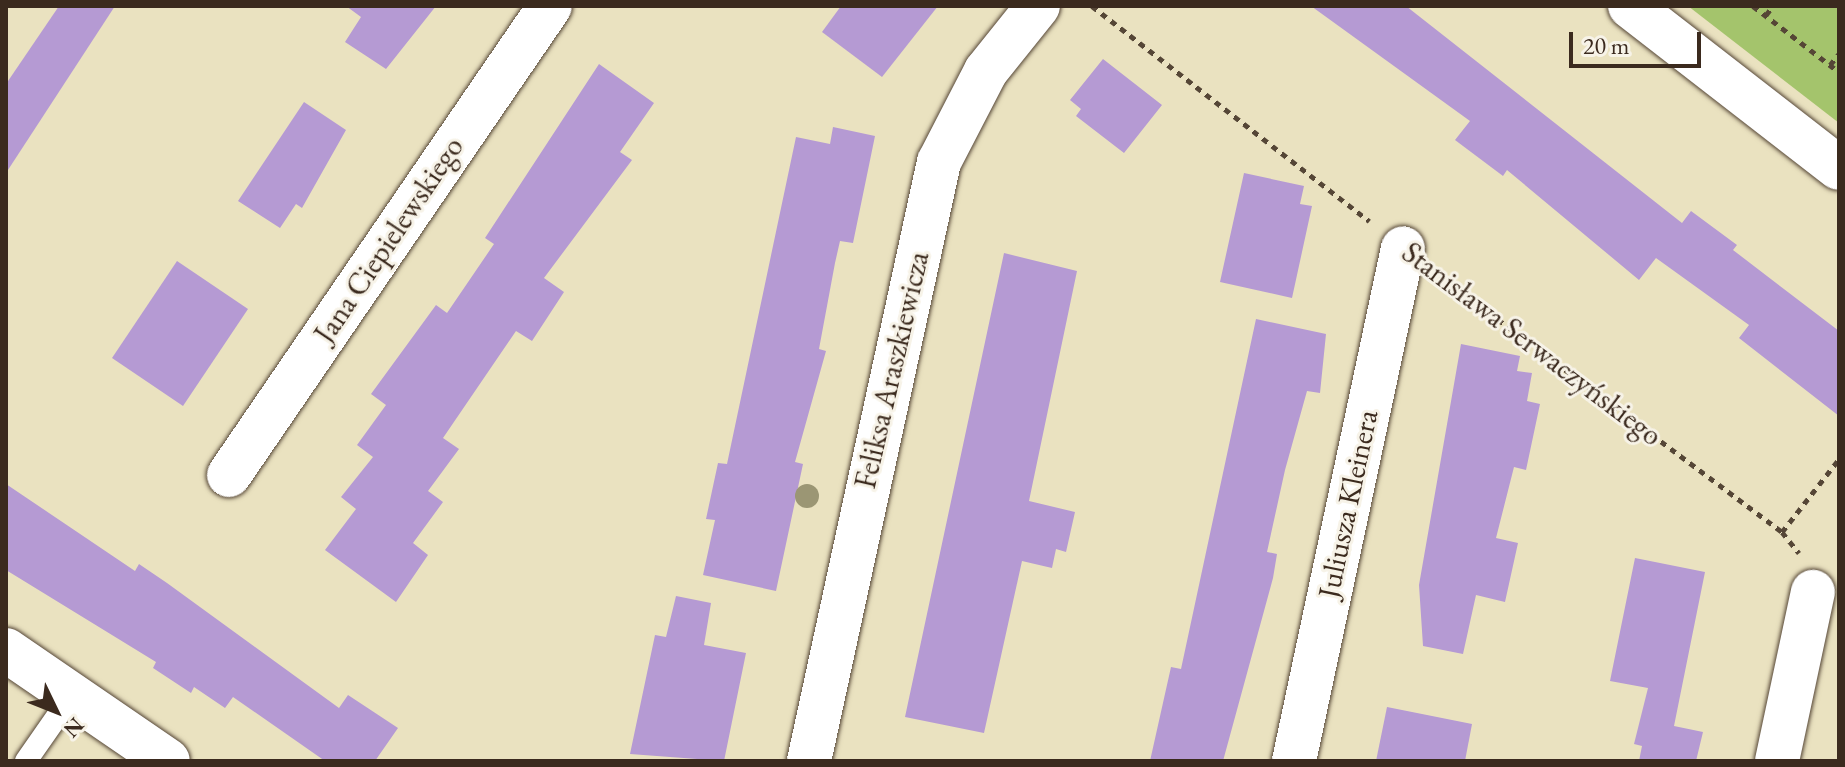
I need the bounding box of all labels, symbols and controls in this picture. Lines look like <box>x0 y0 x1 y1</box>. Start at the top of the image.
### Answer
scale bar <box>1573 16 1705 66</box>
text: 20 m <box>1583 30 1630 61</box>
street label: Jana Ciepielewskiego <box>307 130 471 350</box>
street label: Stanisława Serwaczyńskiego <box>1395 234 1669 454</box>
street label: Feliksa Araszkiewicza <box>847 248 937 492</box>
street label: Juliusza Kleinera <box>1310 407 1386 601</box>
north arrow <box>16 671 96 751</box>
text: N <box>57 711 91 744</box>

